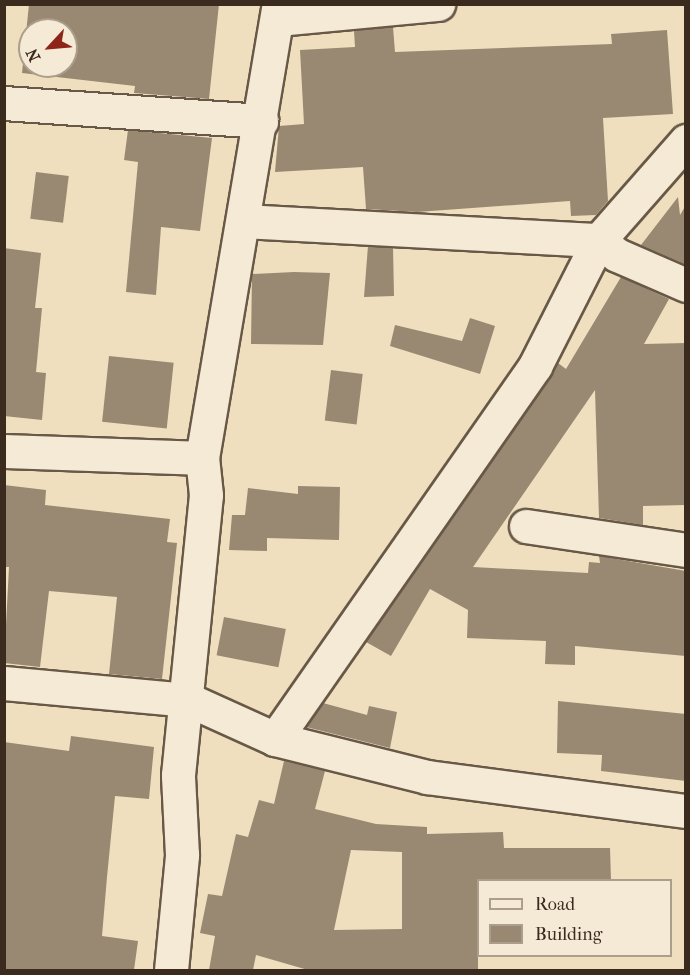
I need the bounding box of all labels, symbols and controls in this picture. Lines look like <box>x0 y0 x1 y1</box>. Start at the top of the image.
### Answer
north arrow <box>18 18 78 78</box>
text: N <box>22 46 44 65</box>
legend <box>477 879 672 957</box>
text: Road <box>535 894 575 915</box>
text: Building <box>535 924 602 945</box>

